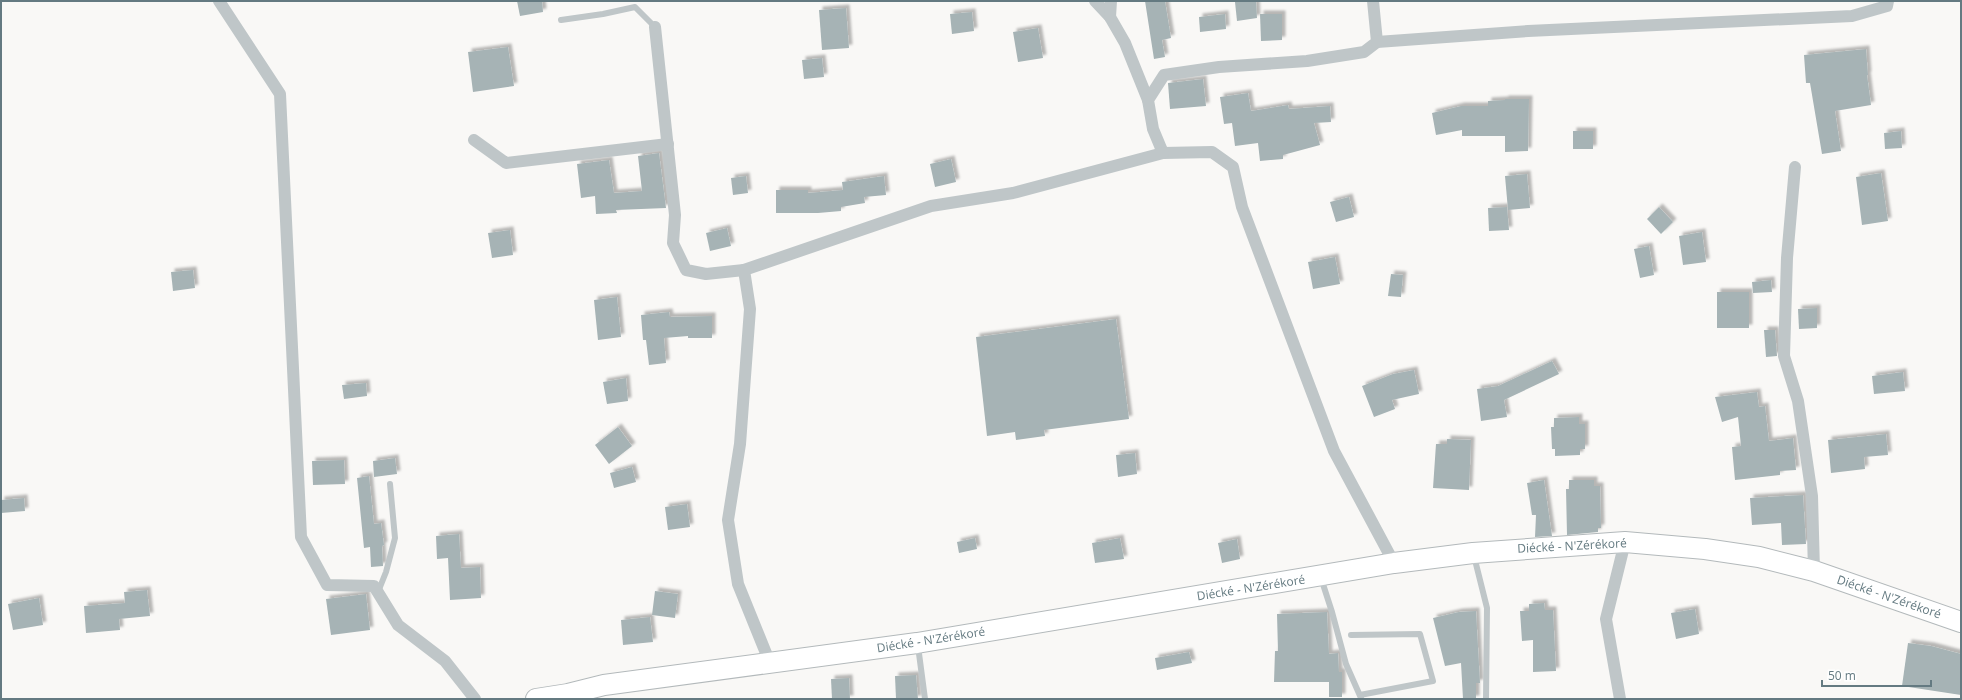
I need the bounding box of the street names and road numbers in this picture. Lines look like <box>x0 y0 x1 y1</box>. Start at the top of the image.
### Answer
street label: Diécké - N'Zérékoré <box>1517 534 1627 557</box>
street label: Diécké - N'Zérékoré <box>1196 571 1307 604</box>
street label: Diécké - N'Zérékoré <box>1835 571 1944 622</box>
street label: Diécké - N'Zérékoré <box>876 623 987 656</box>

